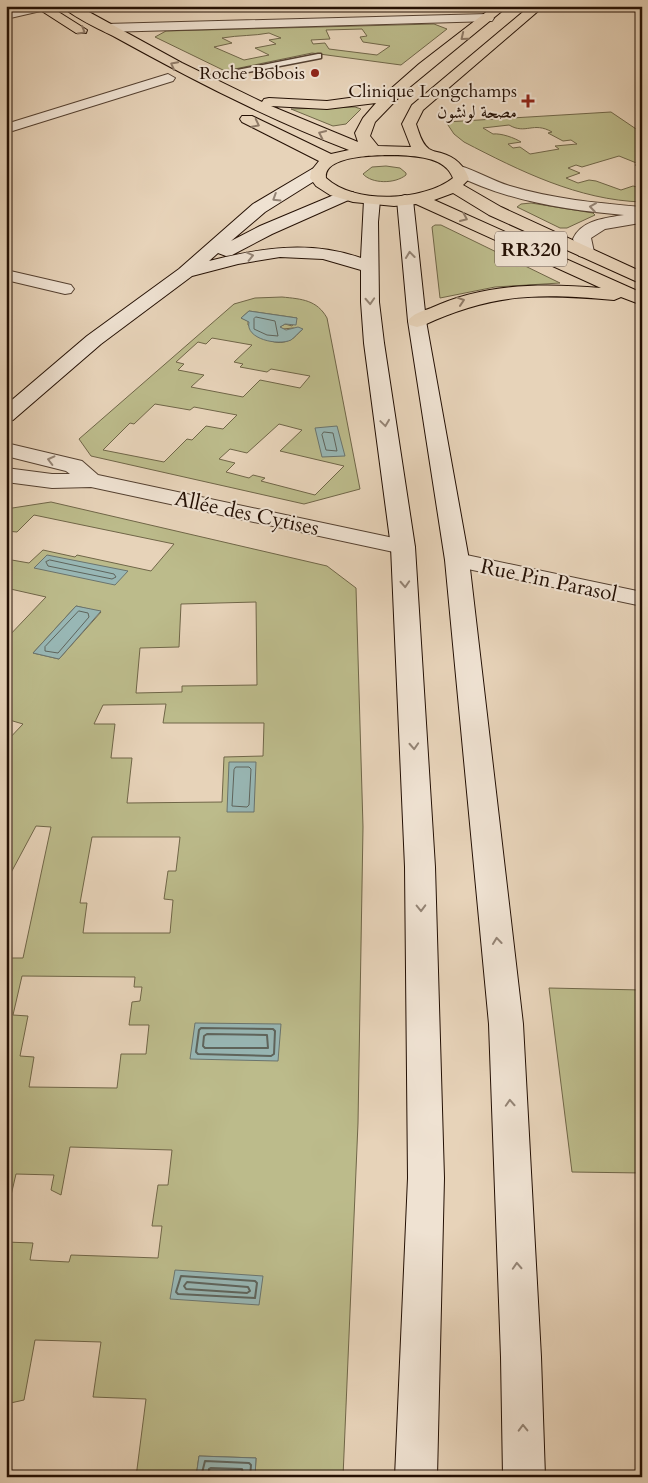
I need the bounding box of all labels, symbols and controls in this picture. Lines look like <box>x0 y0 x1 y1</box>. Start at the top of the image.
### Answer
one-way arrow <box>77 24 86 34</box>
one-way arrow <box>461 31 470 39</box>
one-way arrow <box>171 61 180 71</box>
place label: Roche Bobois <box>199 61 305 86</box>
marker: Roche Bobois <box>309 67 321 79</box>
place label: Clinique Longchamps مصحة لونشون <box>348 79 517 125</box>
marker: Clinique Longchamps مصحة لونشون <box>521 94 535 108</box>
one-way arrow <box>251 118 260 128</box>
one-way arrow <box>318 129 327 140</box>
one-way arrow <box>273 191 282 201</box>
one-way arrow <box>589 202 598 212</box>
one-way arrow <box>459 211 468 222</box>
road number: RR320 <box>495 232 567 266</box>
one-way arrow <box>405 251 416 259</box>
one-way arrow <box>245 252 254 262</box>
one-way arrow <box>365 297 376 305</box>
one-way arrow <box>456 297 465 307</box>
one-way arrow <box>379 419 390 427</box>
one-way arrow <box>46 455 55 466</box>
street label: Allée des Cytises <box>172 484 322 543</box>
street label: Rue Pin Parasol <box>478 552 620 609</box>
one-way arrow <box>399 580 410 588</box>
one-way arrow <box>408 742 419 750</box>
one-way arrow <box>415 905 426 913</box>
one-way arrow <box>492 937 503 945</box>
one-way arrow <box>504 1099 515 1107</box>
one-way arrow <box>512 1261 523 1269</box>
one-way arrow <box>518 1424 528 1432</box>

